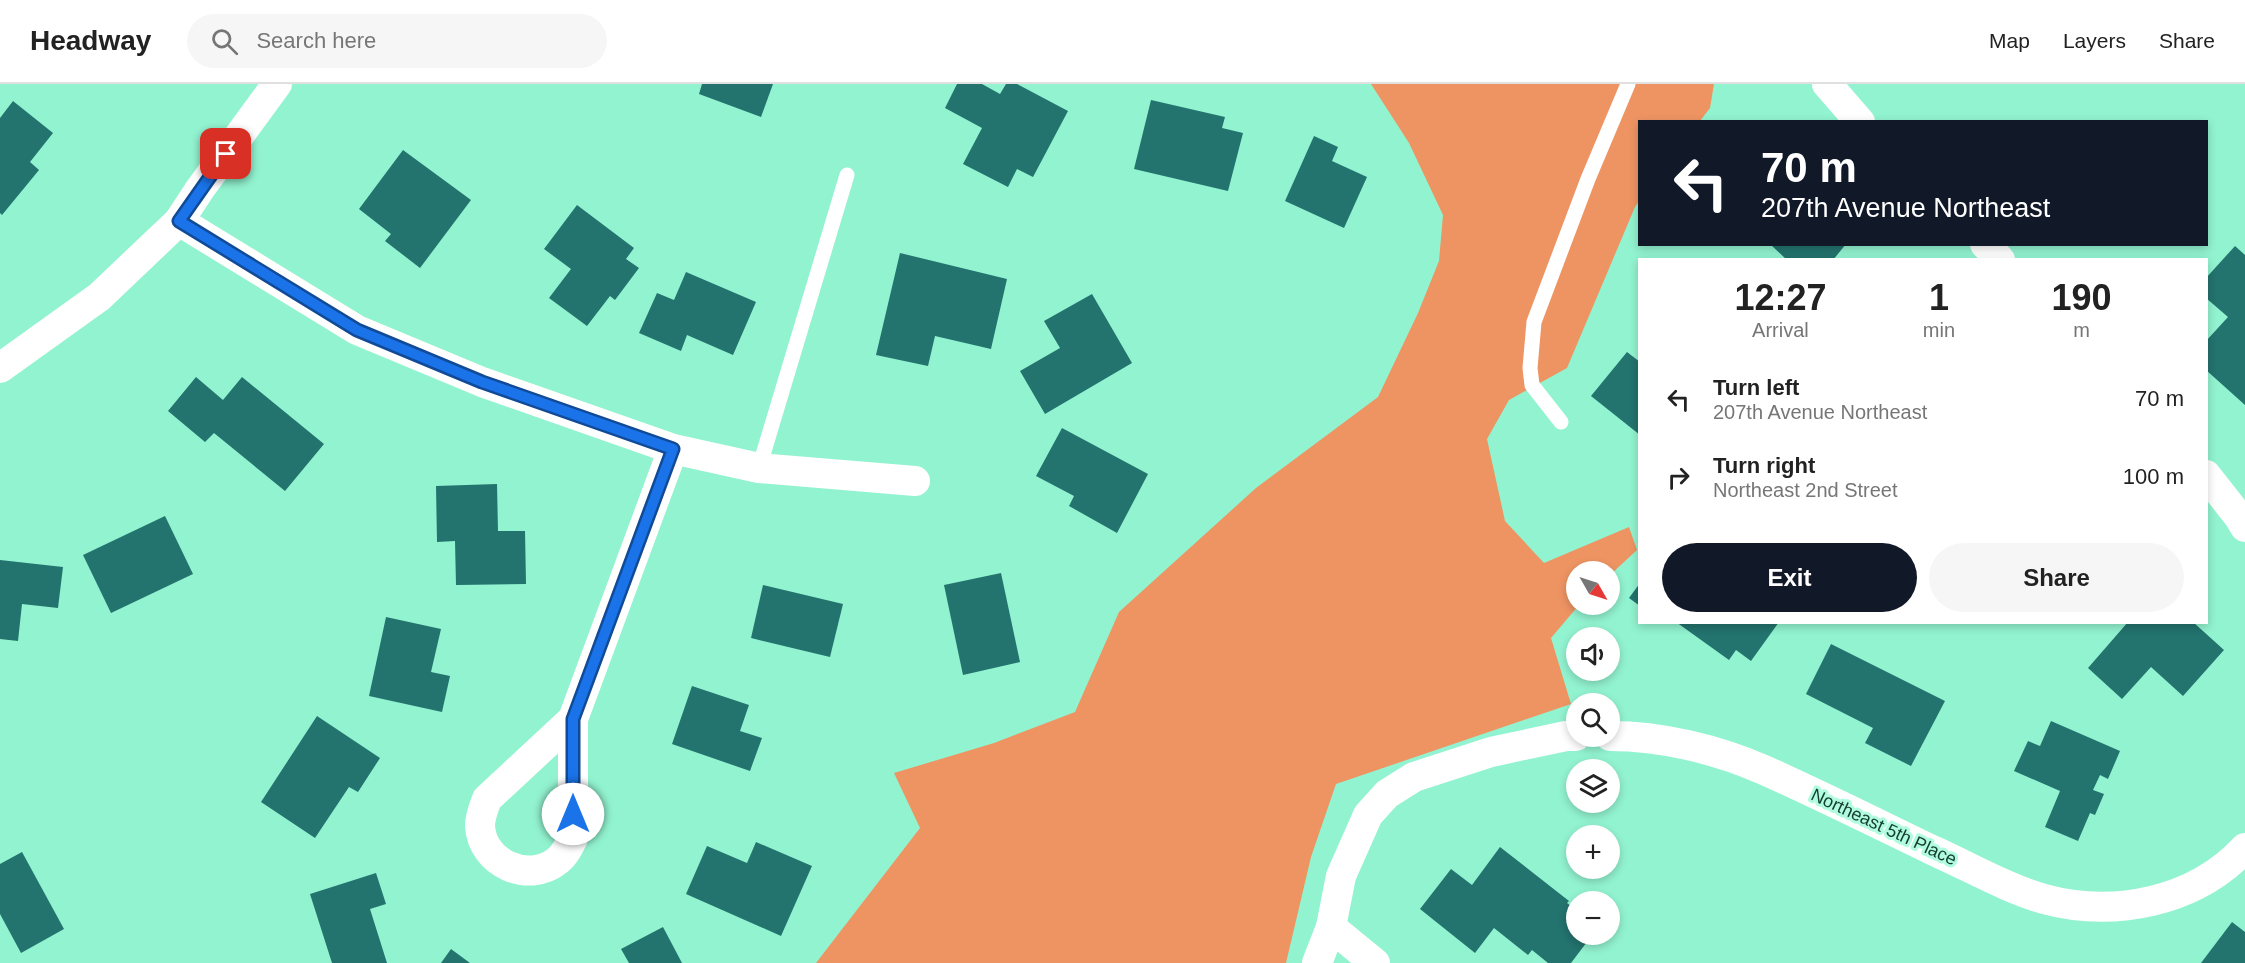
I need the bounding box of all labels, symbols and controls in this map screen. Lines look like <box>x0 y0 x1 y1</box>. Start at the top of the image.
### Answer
search box <box>187 14 607 68</box>
text: Headway <box>30 25 151 56</box>
icon: search <box>208 25 241 58</box>
text: Search here <box>256 28 376 53</box>
text: Map <box>1989 29 2030 52</box>
text: Layers <box>2063 29 2126 52</box>
text: Share <box>2159 29 2215 52</box>
pin <box>200 128 251 179</box>
icon: arrive <box>209 137 242 170</box>
icon: left <box>1662 144 1740 222</box>
text: 70 m <box>1761 144 1857 191</box>
text: 207th Avenue Northeast <box>1761 193 2050 223</box>
text: 12:27 <box>1734 277 1826 318</box>
text: 1 <box>1929 277 1949 318</box>
text: 190 <box>2051 277 2112 318</box>
text: Arrival <box>1752 319 1809 341</box>
text: min <box>1923 319 1955 341</box>
text: m <box>2073 319 2090 341</box>
text: Turn left <box>1713 375 1799 400</box>
icon: left <box>1662 383 1695 416</box>
text: 70 m <box>2135 386 2184 411</box>
text: 207th Avenue Northeast <box>1713 401 1927 423</box>
text: Turn right <box>1713 453 1815 478</box>
icon: right <box>1662 461 1695 494</box>
text: 100 m <box>2123 464 2184 489</box>
text: Northeast 2nd Street <box>1713 479 1898 501</box>
button: Exit <box>1662 543 1917 612</box>
button: Share <box>1929 543 2184 612</box>
north arrow <box>1566 561 1620 615</box>
map controls <box>1566 561 1620 945</box>
button: sound <box>1566 627 1620 681</box>
button: search <box>1566 693 1620 747</box>
button: layers <box>1566 759 1620 813</box>
position arrow <box>541 782 605 846</box>
street label: Northeast 5th Place <box>1808 785 1960 869</box>
button: + <box>1566 825 1620 879</box>
button: − <box>1566 891 1620 945</box>

